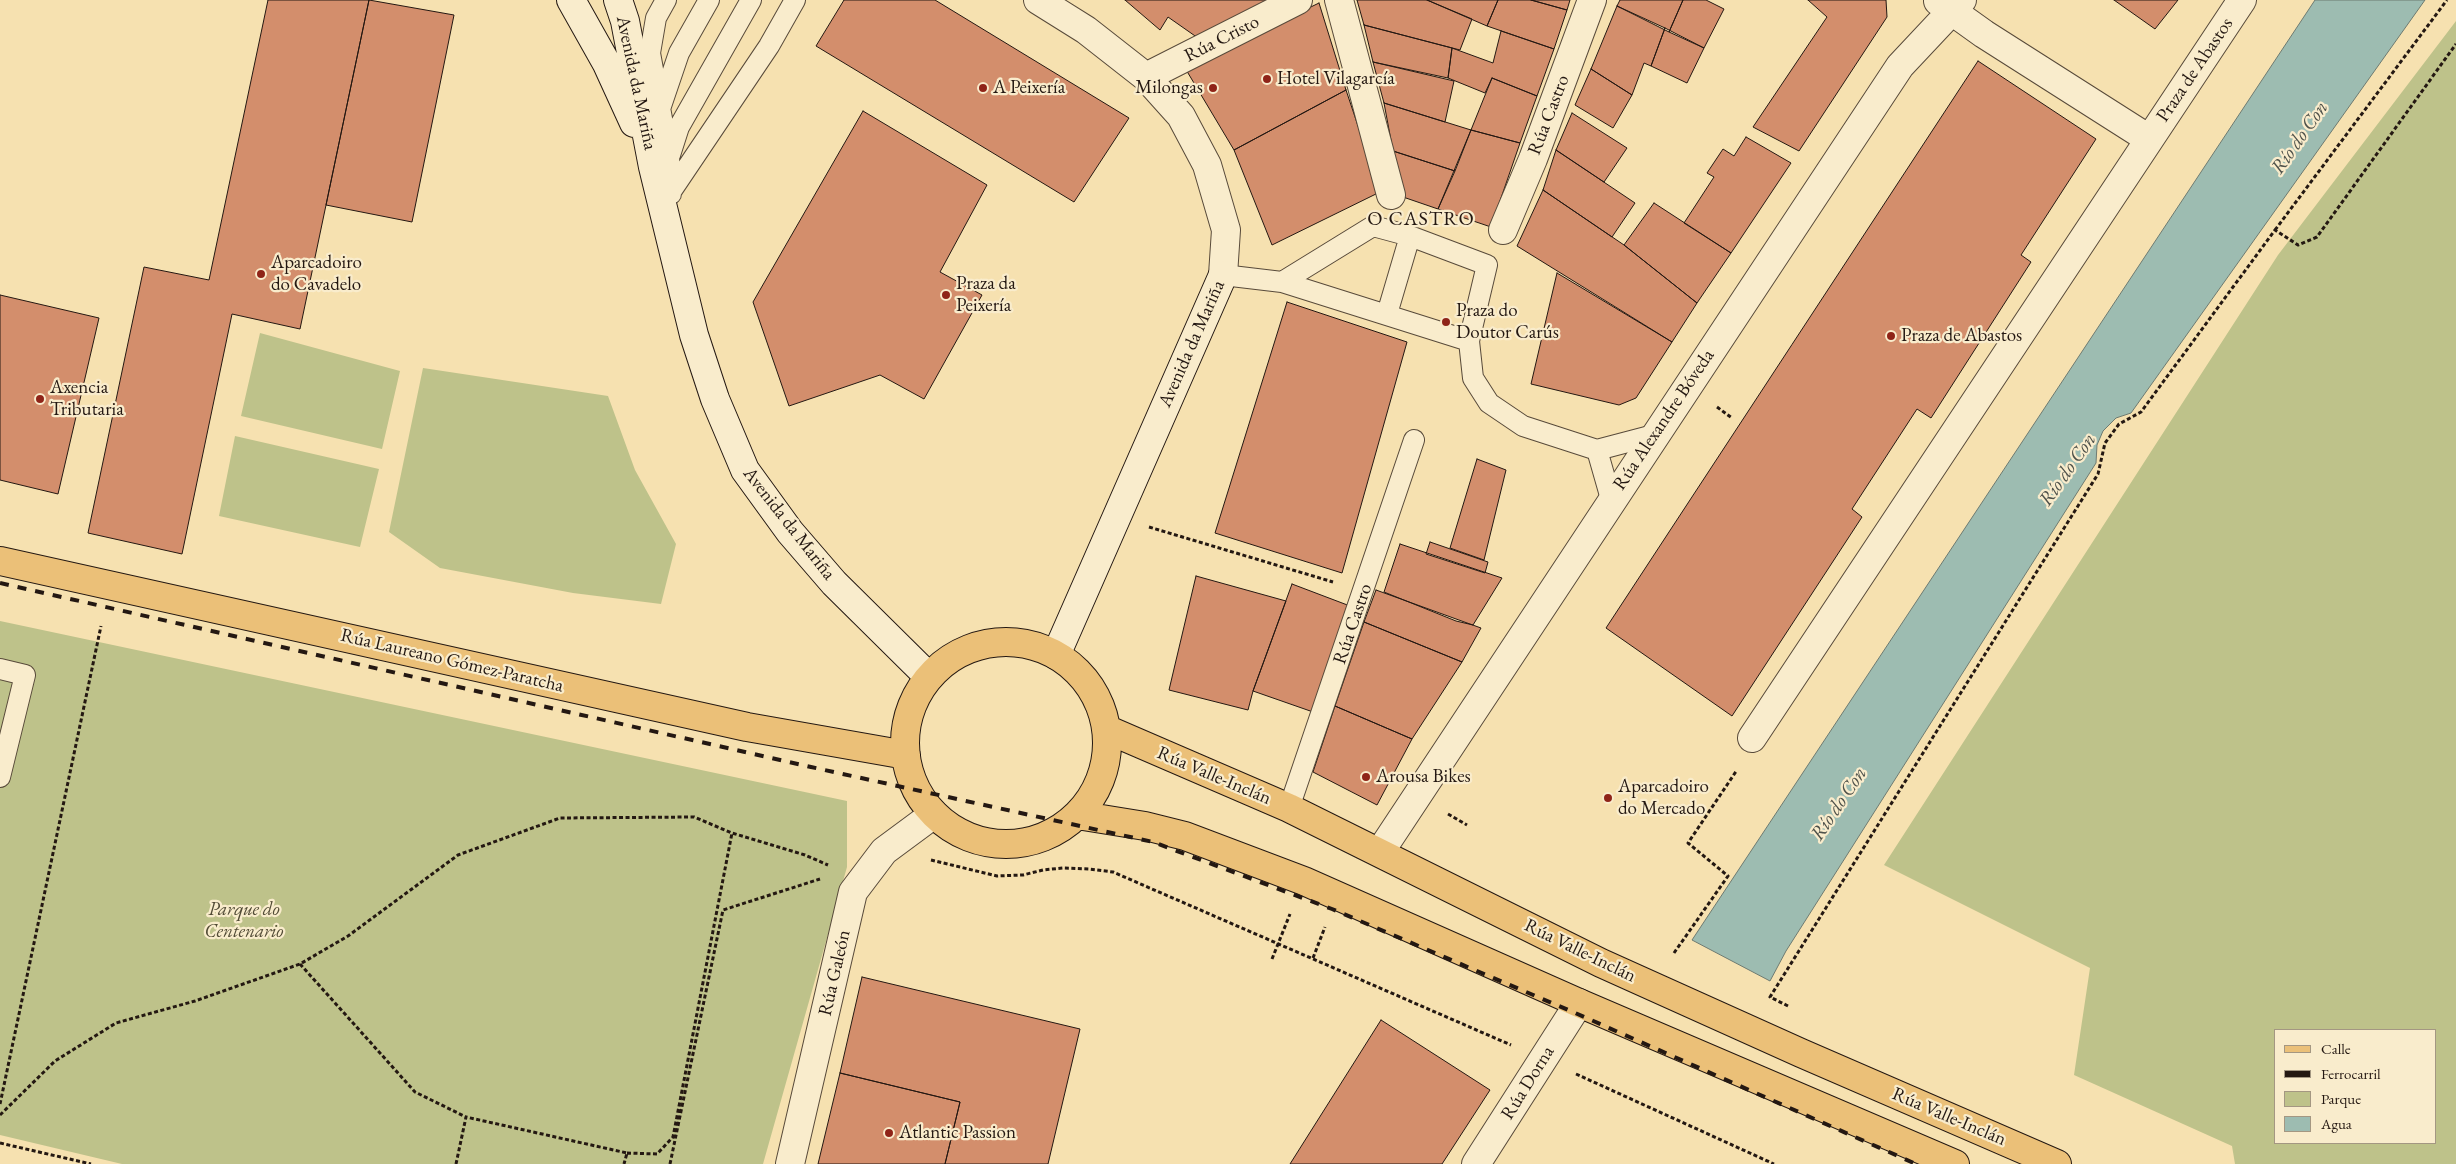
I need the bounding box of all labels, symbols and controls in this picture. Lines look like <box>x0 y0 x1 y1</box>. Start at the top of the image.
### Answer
street label: Rúa Cristo <box>1181 10 1263 68</box>
street label: Praza de Abastos <box>2152 13 2238 127</box>
street label: Avenida da Mariña <box>611 14 661 152</box>
place label: Hotel Vilagarcía <box>1277 68 1395 90</box>
street label: Rúa Castro <box>1523 72 1575 158</box>
marker: Hotel Vilagarcía <box>1261 73 1273 85</box>
place label: A Peixería <box>993 77 1065 99</box>
place label: Milongas <box>1135 77 1203 99</box>
marker: A Peixería <box>977 82 989 94</box>
marker: Milongas <box>1207 82 1219 94</box>
water label: Río do Con <box>2266 97 2334 179</box>
district label: O CASTRO <box>1366 208 1476 232</box>
place label: Aparcadoiro do Cavadelo <box>271 252 362 296</box>
marker: Aparcadoiro do Cavadelo <box>255 268 267 280</box>
place label: Praza da Peixería <box>956 273 1016 317</box>
street label: Avenida da Mariña <box>1154 277 1230 411</box>
marker: Praza da Peixería <box>940 289 952 301</box>
place label: Praza do Doutor Carús <box>1456 300 1559 344</box>
marker: Praza do Doutor Carús <box>1440 316 1452 328</box>
place label: Praza de Abastos <box>1901 325 2022 347</box>
marker: Praza de Abastos <box>1885 330 1897 342</box>
street label: Rúa Alexandre Bóveda <box>1608 345 1720 495</box>
place label: Axencia Tributaria <box>50 377 124 421</box>
marker: Axencia Tributaria <box>34 393 46 405</box>
water label: Río do Con <box>2034 429 2102 511</box>
street label: Avenida da Mariña <box>738 463 840 585</box>
street label: Rúa Castro <box>1329 581 1377 667</box>
street label: Rúa Laureano Gómez-Paratcha <box>338 624 566 698</box>
street label: Rúa Valle-Inclán <box>1154 742 1274 810</box>
water label: Río do Con <box>1806 763 1872 845</box>
place label: Arousa Bikes <box>1376 766 1471 788</box>
marker: Arousa Bikes <box>1360 771 1372 783</box>
place label: Aparcadoiro do Mercado <box>1618 776 1709 820</box>
marker: Aparcadoiro do Mercado <box>1602 792 1614 804</box>
park label: Parque do Centenario <box>204 899 284 943</box>
street label: Rúa Valle-Inclán <box>1520 914 1640 988</box>
street label: Rúa Galeón <box>814 928 856 1018</box>
legend <box>2274 1029 2436 1144</box>
text: Calle <box>2321 1039 2351 1058</box>
street label: Rúa Dorna <box>1496 1042 1560 1124</box>
text: Ferrocarril <box>2321 1064 2381 1083</box>
street label: Rúa Valle-Inclán <box>1889 1083 2009 1151</box>
text: Parque <box>2321 1089 2361 1108</box>
text: Agua <box>2321 1114 2352 1133</box>
place label: Atlantic Passion <box>899 1122 1016 1144</box>
marker: Atlantic Passion <box>883 1127 895 1139</box>

